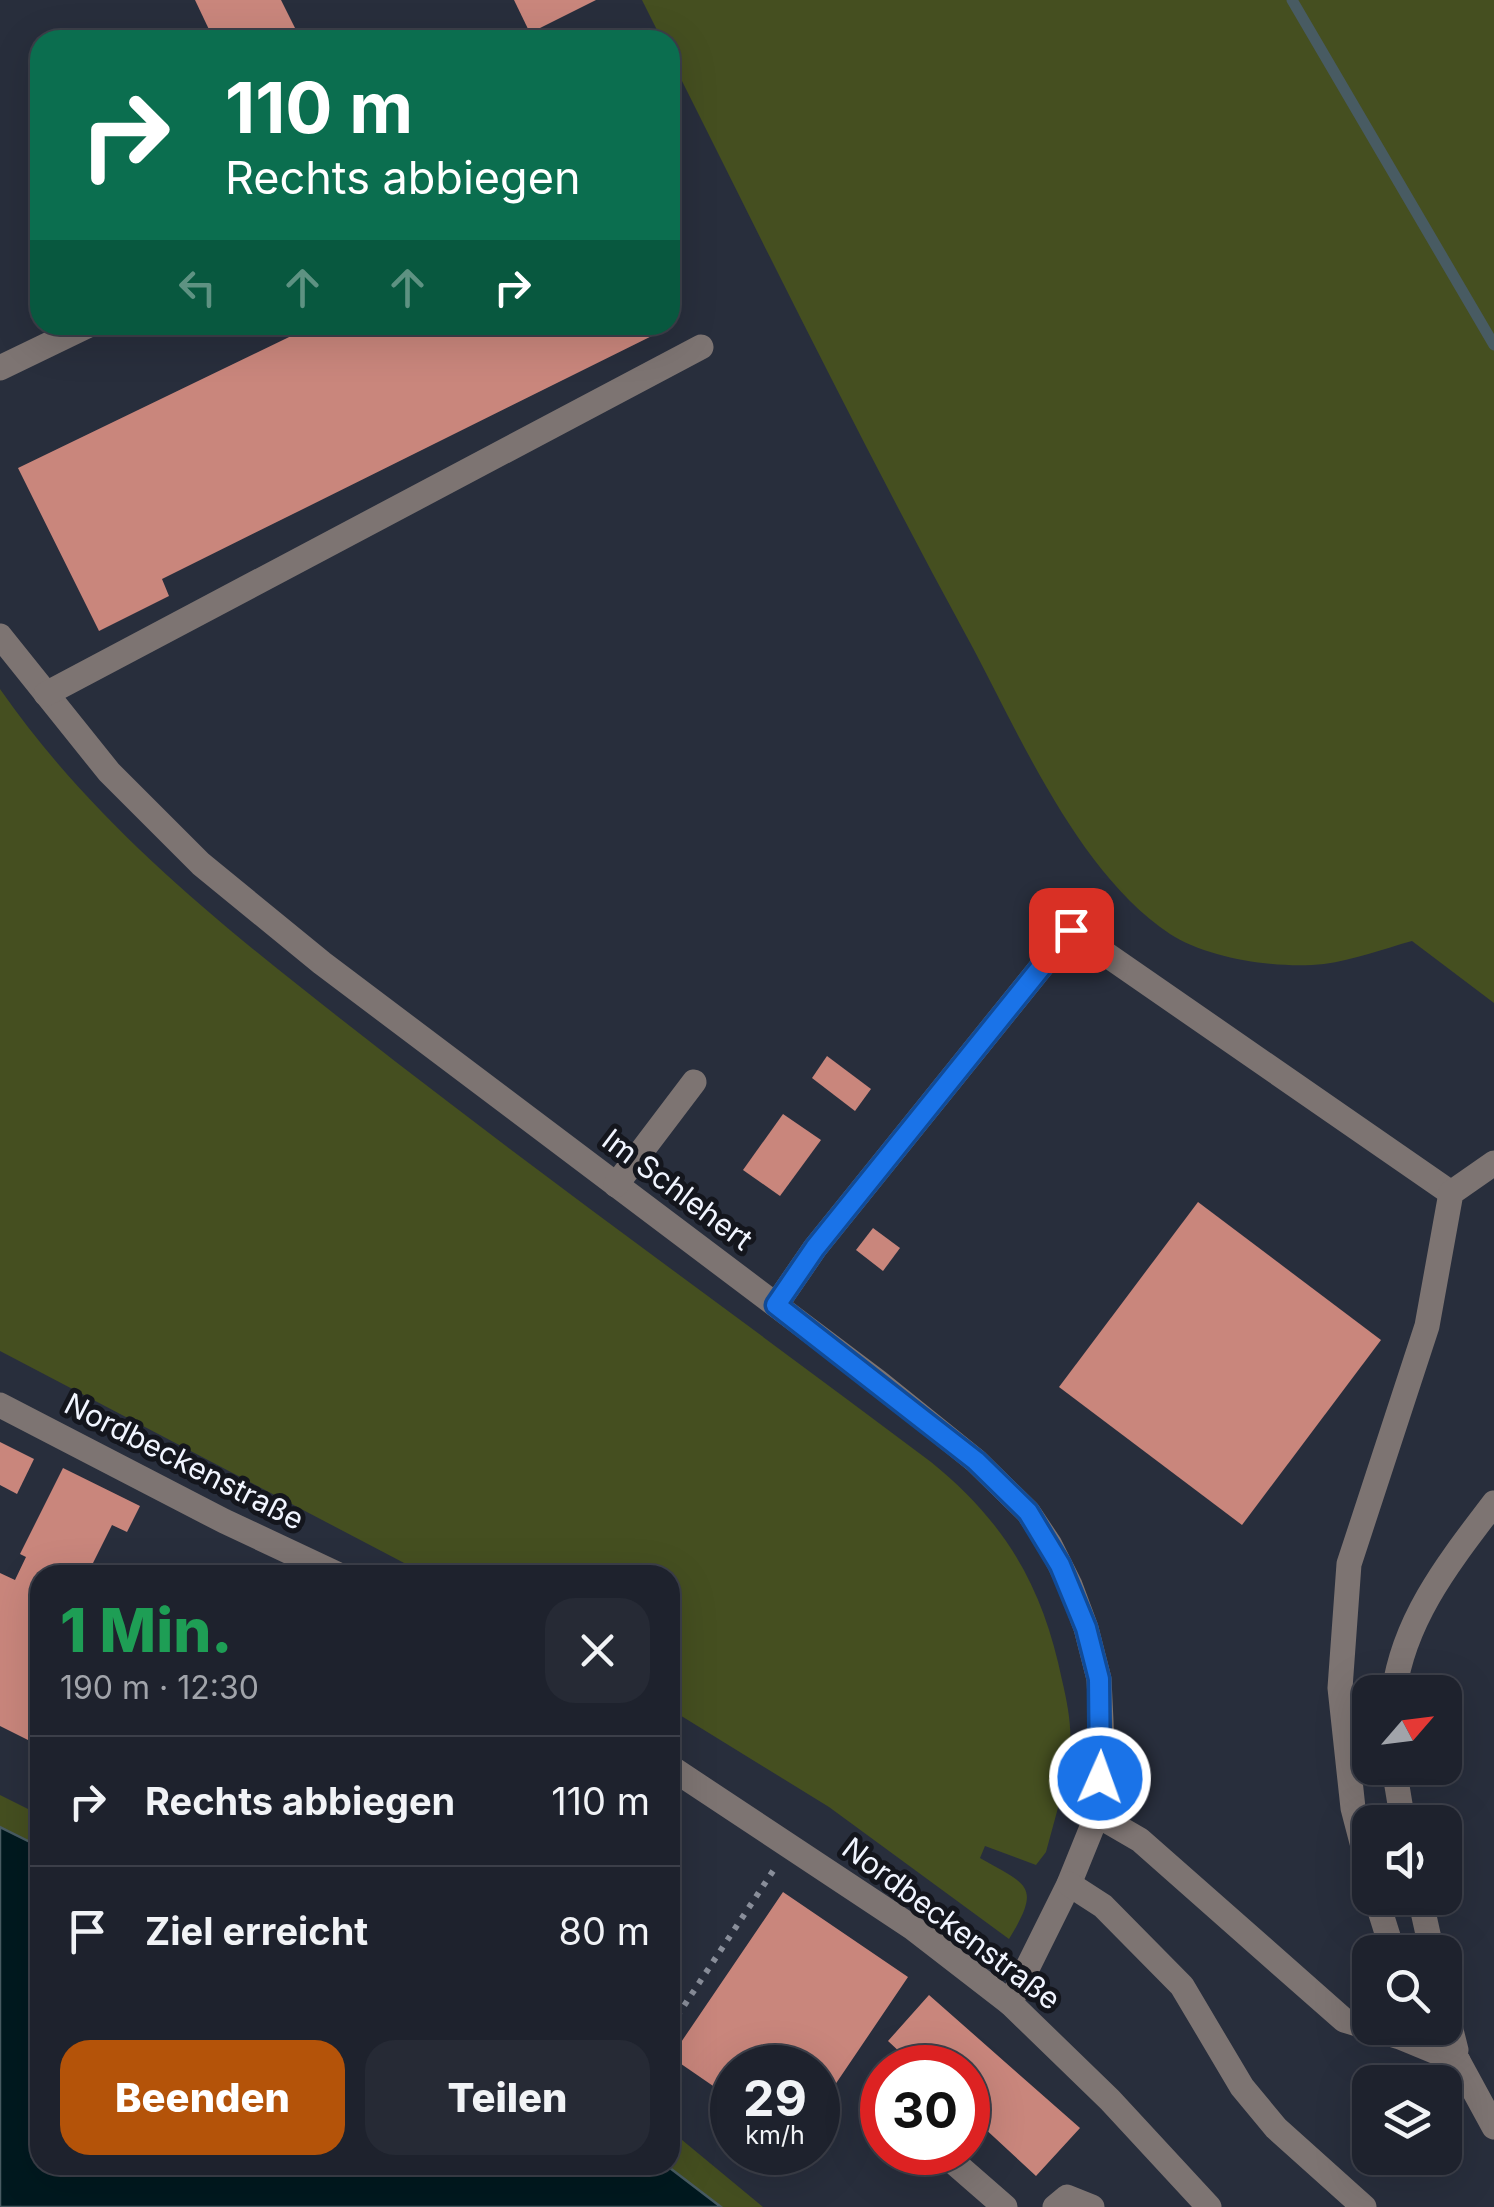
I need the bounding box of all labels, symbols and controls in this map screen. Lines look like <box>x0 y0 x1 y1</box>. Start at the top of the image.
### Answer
text: 110 m <box>225 65 413 150</box>
icon: right <box>60 70 190 200</box>
text: Rechts abbiegen <box>225 150 580 205</box>
icon: left <box>170 260 225 315</box>
icon: ahead <box>275 260 330 315</box>
icon: ahead <box>380 260 435 315</box>
icon: right <box>485 260 540 315</box>
pin <box>1029 888 1114 973</box>
icon: arrive <box>1044 903 1099 958</box>
street label: Im Schlehert <box>596 1121 760 1257</box>
street label: Nordbeckenstraße <box>59 1385 310 1537</box>
text: 1 Min. <box>60 1594 232 1666</box>
button: close <box>545 1598 650 1703</box>
text: 190 m · 12:30 <box>60 1668 259 1707</box>
north arrow <box>1352 1675 1462 1785</box>
map controls <box>1352 1675 1462 2175</box>
position arrow <box>1048 1726 1152 1830</box>
icon: right <box>60 1774 115 1829</box>
text: Rechts abbiegen <box>145 1778 455 1824</box>
text: 110 m <box>551 1778 650 1824</box>
button: sound <box>1352 1805 1462 1915</box>
street label: Nordbeckenstraße <box>836 1830 1068 2017</box>
icon: arrive <box>60 1904 115 1959</box>
text: Ziel erreicht <box>145 1908 368 1954</box>
text: 80 m <box>559 1908 650 1954</box>
button: search <box>1352 1935 1462 2045</box>
button: Beenden <box>60 2040 345 2155</box>
button: Teilen <box>365 2040 650 2155</box>
speed limit sign: 30 <box>860 2045 990 2175</box>
button: layers <box>1352 2065 1462 2175</box>
text: 29 <box>743 2068 807 2128</box>
text: km/h <box>745 2120 805 2150</box>

